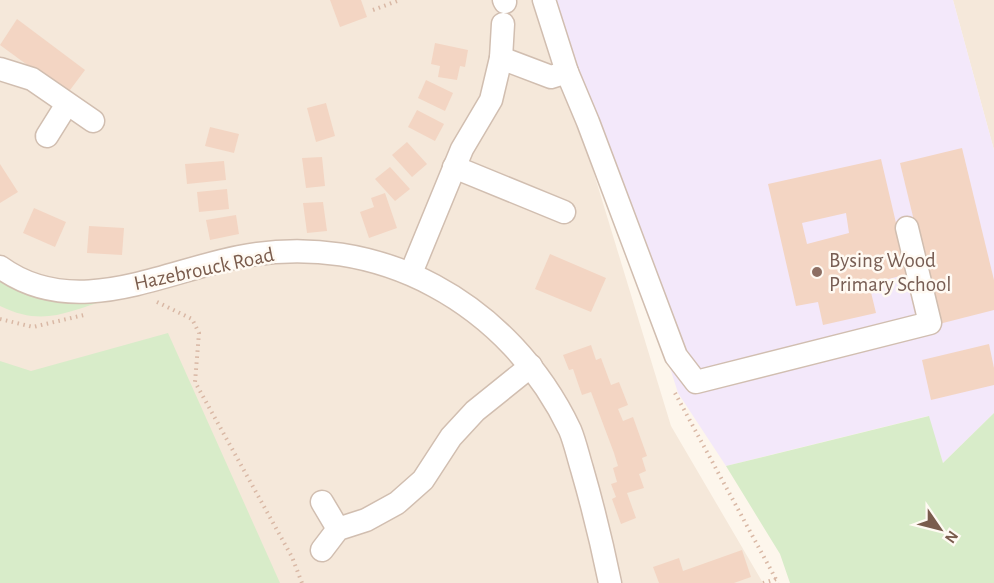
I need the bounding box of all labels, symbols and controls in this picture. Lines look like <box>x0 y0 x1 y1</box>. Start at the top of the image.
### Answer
street label: Hazebrouck Road <box>132 244 276 294</box>
place label: Bysing Wood Primary School <box>829 250 952 295</box>
marker: Bysing Wood Primary School <box>810 265 824 279</box>
north arrow <box>910 499 970 559</box>
text: N <box>942 528 961 546</box>

